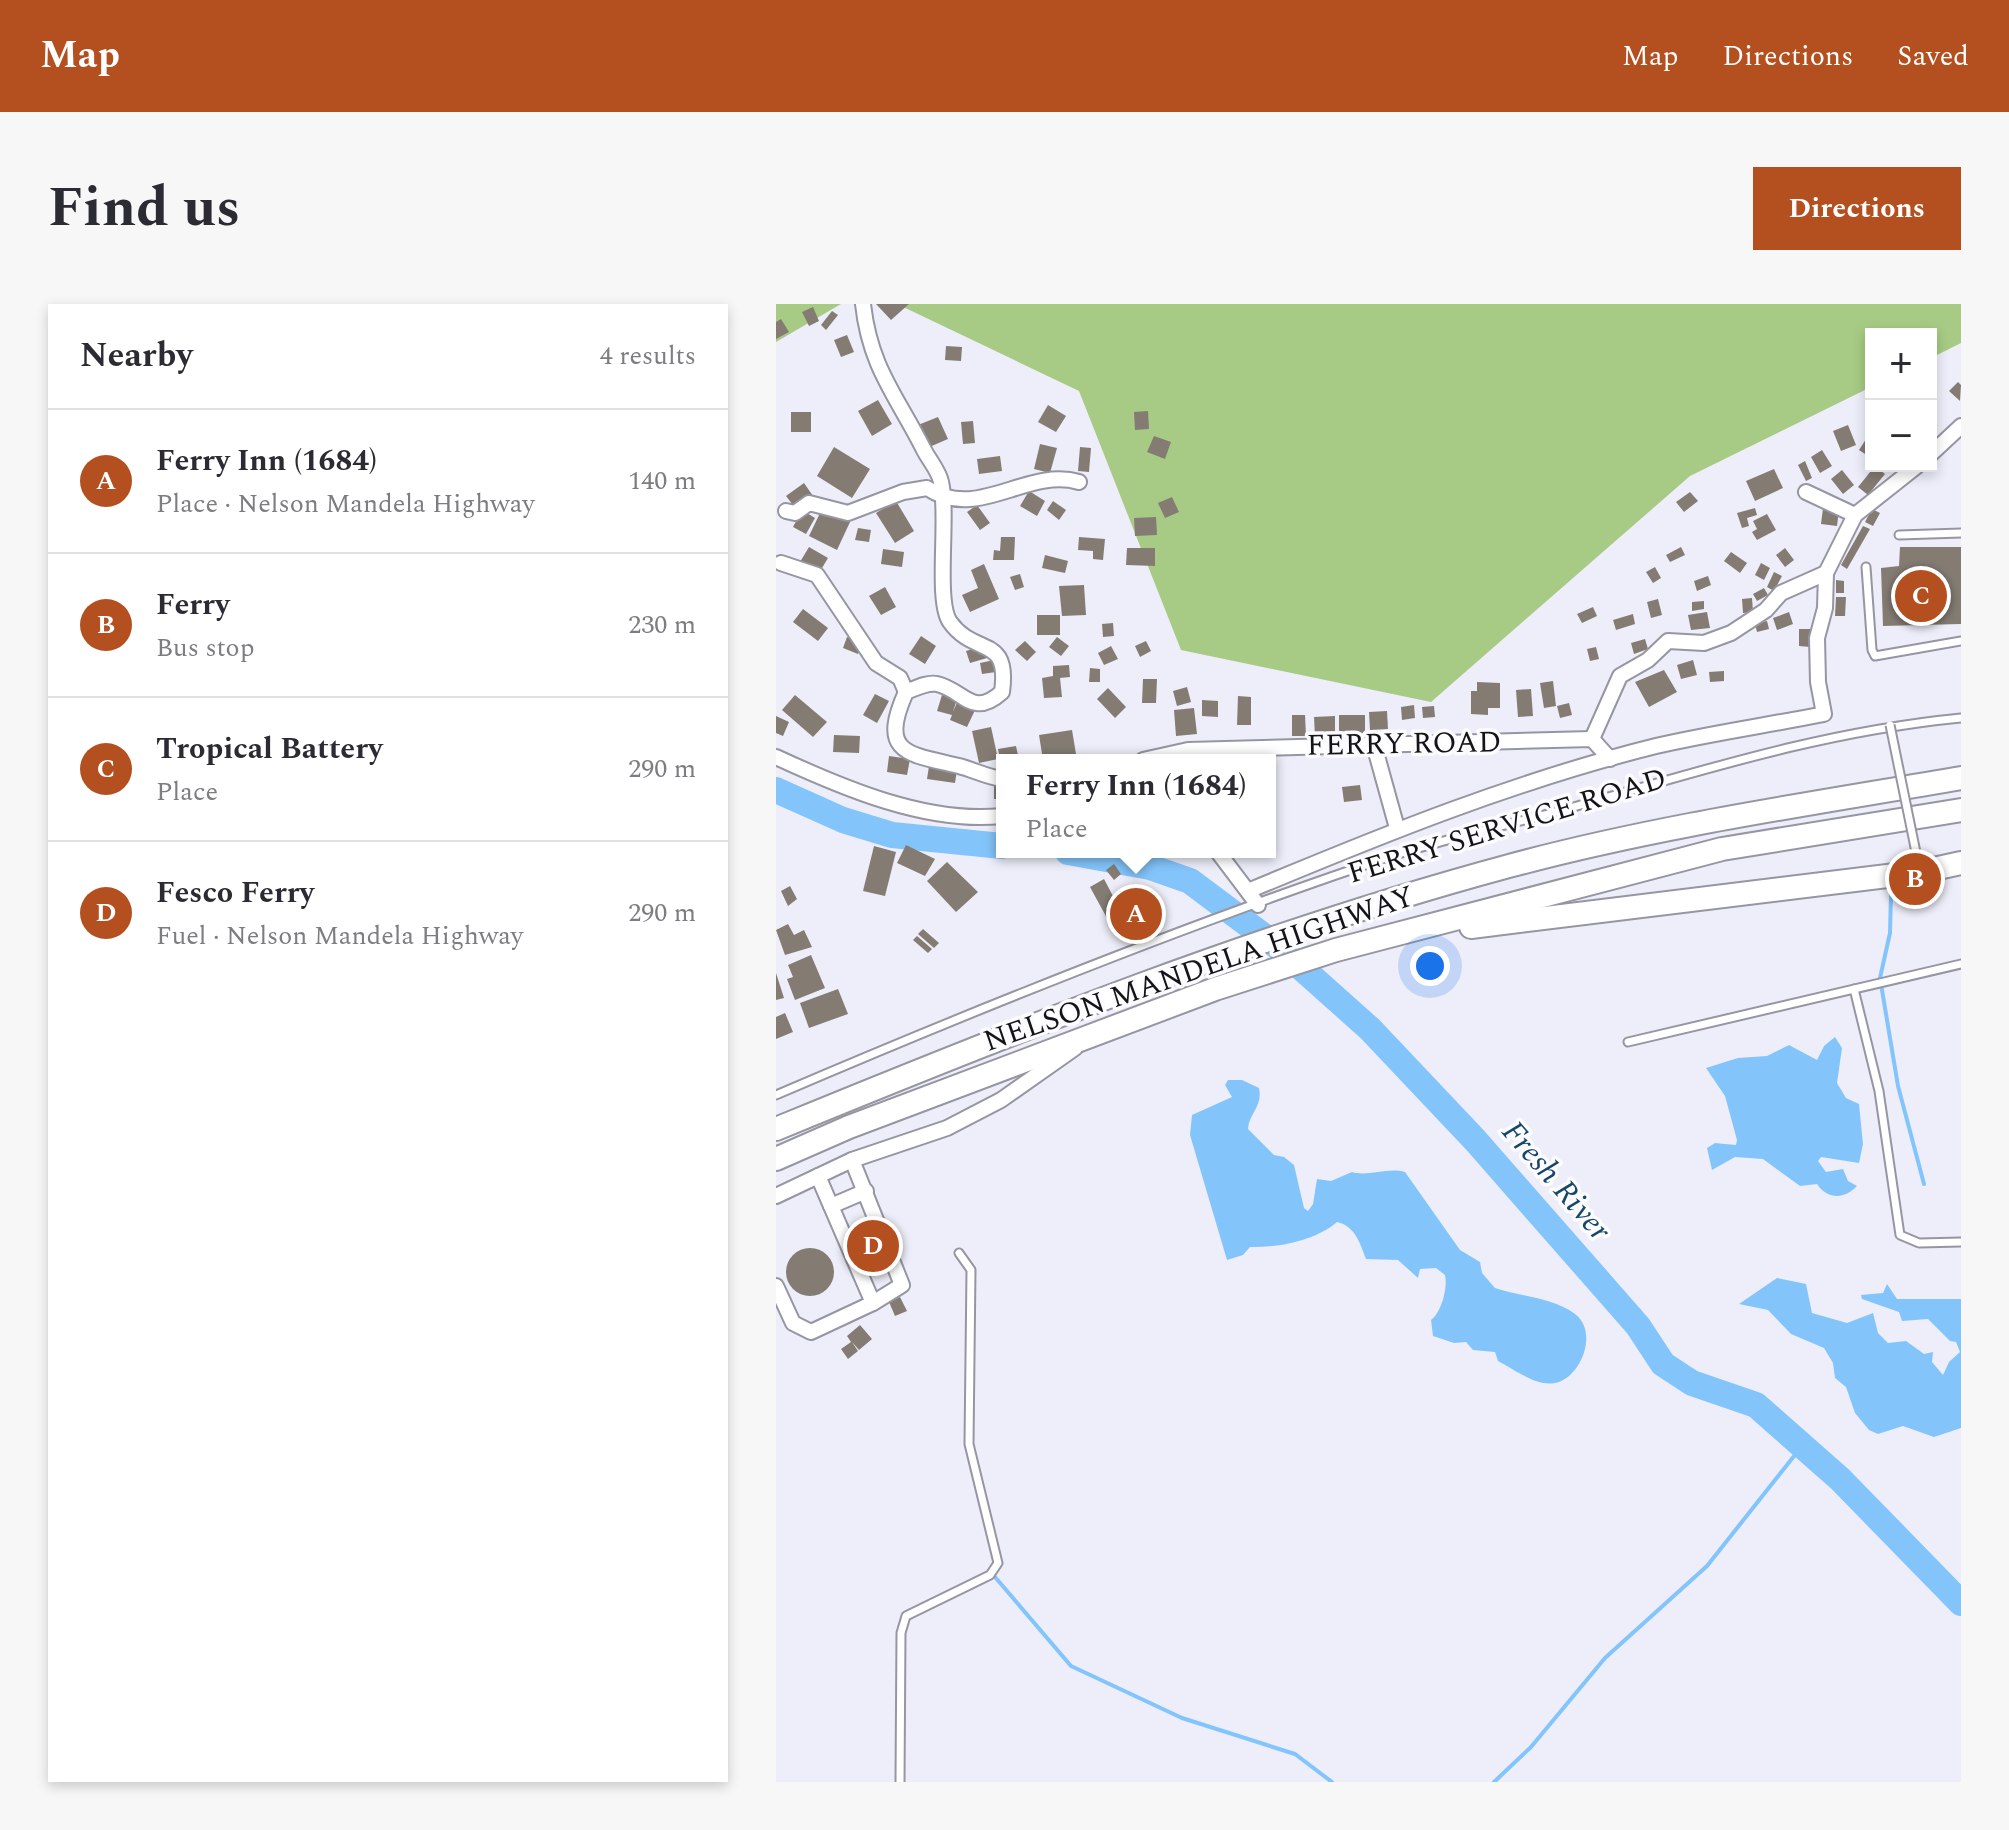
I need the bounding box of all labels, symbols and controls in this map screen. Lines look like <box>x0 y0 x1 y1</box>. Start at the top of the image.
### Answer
text: Map <box>40 27 120 85</box>
text: Map <box>1622 35 1679 78</box>
text: Directions <box>1723 35 1853 78</box>
text: Saved <box>1897 35 1969 78</box>
text: Find us <box>48 166 241 251</box>
button: Directions <box>1753 167 1961 250</box>
map controls <box>1865 328 1937 472</box>
button: + <box>1865 328 1937 400</box>
text: Nearby <box>80 330 193 382</box>
text: 4 results <box>600 336 696 376</box>
button: − <box>1865 400 1937 472</box>
text: Ferry Inn (1684) <box>156 438 377 484</box>
text: A <box>96 461 116 501</box>
text: 140 m <box>628 461 696 501</box>
text: Place · Nelson Mandela Highway <box>156 484 535 524</box>
pin: C <box>1895 566 1947 626</box>
text: Ferry <box>156 582 229 628</box>
text: B <box>97 605 115 645</box>
text: 230 m <box>628 605 696 645</box>
text: Bus stop <box>156 628 254 668</box>
street label: FERRY ROAD <box>1306 719 1502 769</box>
text: Tropical Battery <box>156 726 383 772</box>
text: C <box>97 749 115 789</box>
text: 290 m <box>628 749 696 789</box>
popup <box>996 754 1276 858</box>
street label: FERRY SERVICE ROAD <box>1342 755 1672 897</box>
text: Ferry Inn (1684) <box>1026 763 1246 809</box>
text: Place <box>156 772 218 812</box>
text: Place <box>1026 809 1088 849</box>
pin: B <box>1889 849 1941 909</box>
text: Fesco Ferry <box>156 870 314 916</box>
street label: NELSON MANDELA HIGHWAY <box>979 878 1419 1060</box>
pin: A <box>1110 884 1162 944</box>
text: D <box>96 893 116 933</box>
text: 290 m <box>628 893 696 933</box>
text: Fuel · Nelson Mandela Highway <box>156 916 523 956</box>
your location <box>1410 946 1450 986</box>
water label: Fresh River <box>1489 1110 1623 1253</box>
pin: D <box>847 1216 899 1276</box>

